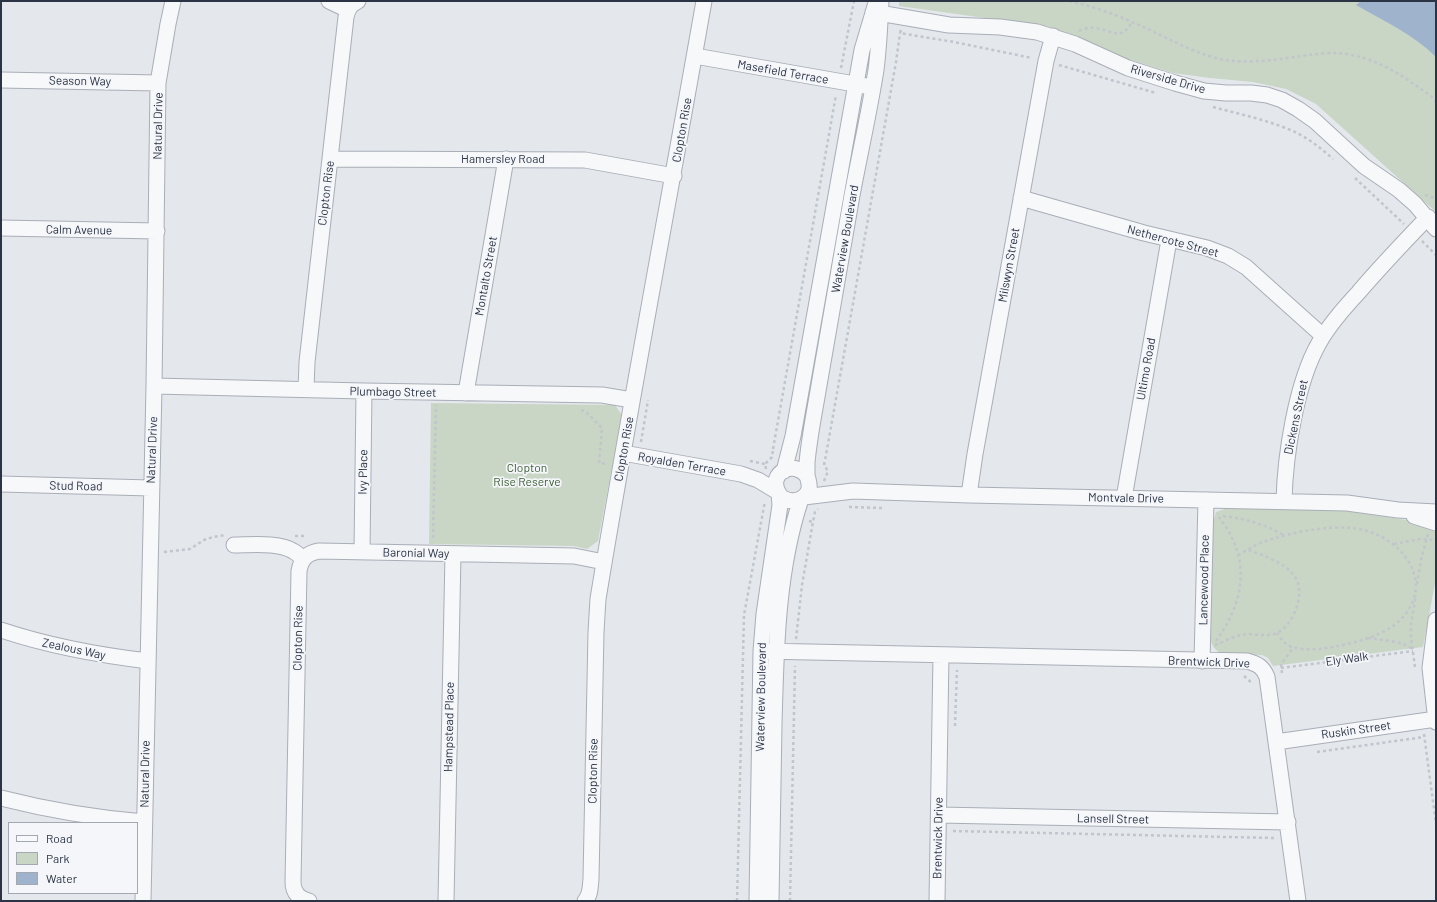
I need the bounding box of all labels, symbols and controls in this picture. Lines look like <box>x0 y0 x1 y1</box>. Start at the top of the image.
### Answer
street label: Masefield Terrace <box>736 57 830 87</box>
street label: Riverside Drive <box>1129 61 1207 97</box>
street label: Season Way <box>49 73 111 89</box>
street label: Natural Drive <box>150 92 166 160</box>
street label: Clopton Rise <box>669 97 695 163</box>
street label: Hamersley Road <box>461 152 545 166</box>
street label: Clopton Rise <box>315 160 337 226</box>
street label: Waterview Boulevard <box>828 184 862 294</box>
street label: Calm Avenue <box>46 222 112 238</box>
street label: Nethercote Street <box>1126 222 1220 260</box>
street label: Milswyn Street <box>995 227 1023 303</box>
street label: Montalto Street <box>472 235 500 317</box>
street label: Ultimo Road <box>1133 337 1159 401</box>
street label: Dickens Street <box>1281 378 1311 456</box>
street label: Plumbago Street <box>349 384 437 400</box>
street label: Natural Drive <box>144 416 160 484</box>
street label: Clopton Rise <box>611 416 637 482</box>
street label: Ivy Place <box>355 449 371 495</box>
street label: Royalden Terrace <box>637 449 727 479</box>
park label: Clopton Rise Reserve <box>493 461 561 489</box>
street label: Stud Road <box>49 478 103 494</box>
street label: Montvale Drive <box>1088 490 1164 506</box>
street label: Lancewood Place <box>1196 534 1212 626</box>
street label: Baronial Way <box>382 545 450 561</box>
street label: Clopton Rise <box>290 605 306 671</box>
street label: Zealous Way <box>41 635 107 663</box>
street label: Waterview Boulevard <box>753 642 769 752</box>
street label: Ely Walk <box>1325 649 1369 669</box>
street label: Brentwick Drive <box>1168 653 1250 671</box>
street label: Hampstead Place <box>441 682 457 772</box>
street label: Ruskin Street <box>1320 718 1392 742</box>
street label: Clopton Rise <box>585 738 601 804</box>
street label: Natural Drive <box>137 740 153 808</box>
street label: Brentwick Drive <box>930 797 946 879</box>
street label: Lansell Street <box>1077 811 1149 827</box>
legend <box>8 822 138 894</box>
text: Road <box>46 831 73 845</box>
text: Park <box>46 851 70 865</box>
text: Water <box>46 871 77 885</box>

